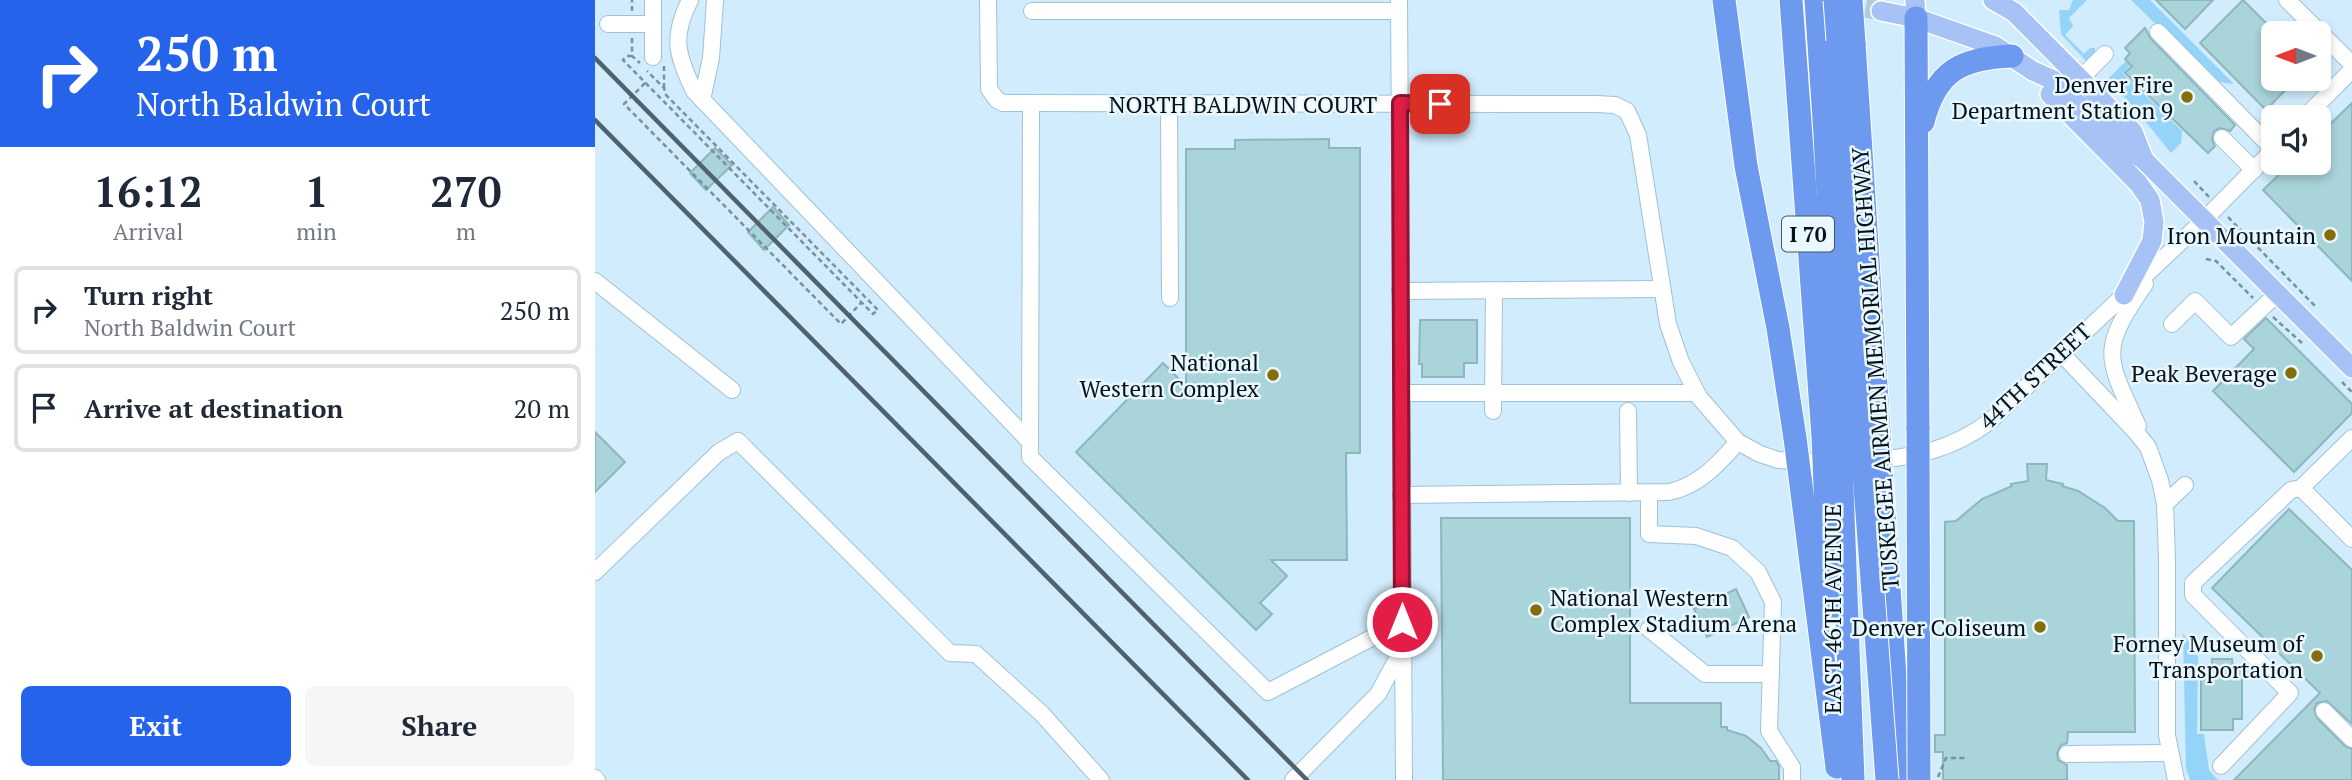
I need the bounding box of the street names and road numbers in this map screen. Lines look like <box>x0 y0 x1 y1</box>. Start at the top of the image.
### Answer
street label: NORTH BALDWIN COURT <box>1109 89 1377 120</box>
street label: TUSKEGEE AIRMEN MEMORIAL HIGHWAY <box>1844 146 1906 592</box>
road number: I 70 <box>1782 216 1834 252</box>
street label: 44TH STREET <box>1972 316 2098 436</box>
street label: EAST 46TH AVENUE <box>1817 504 1848 714</box>

